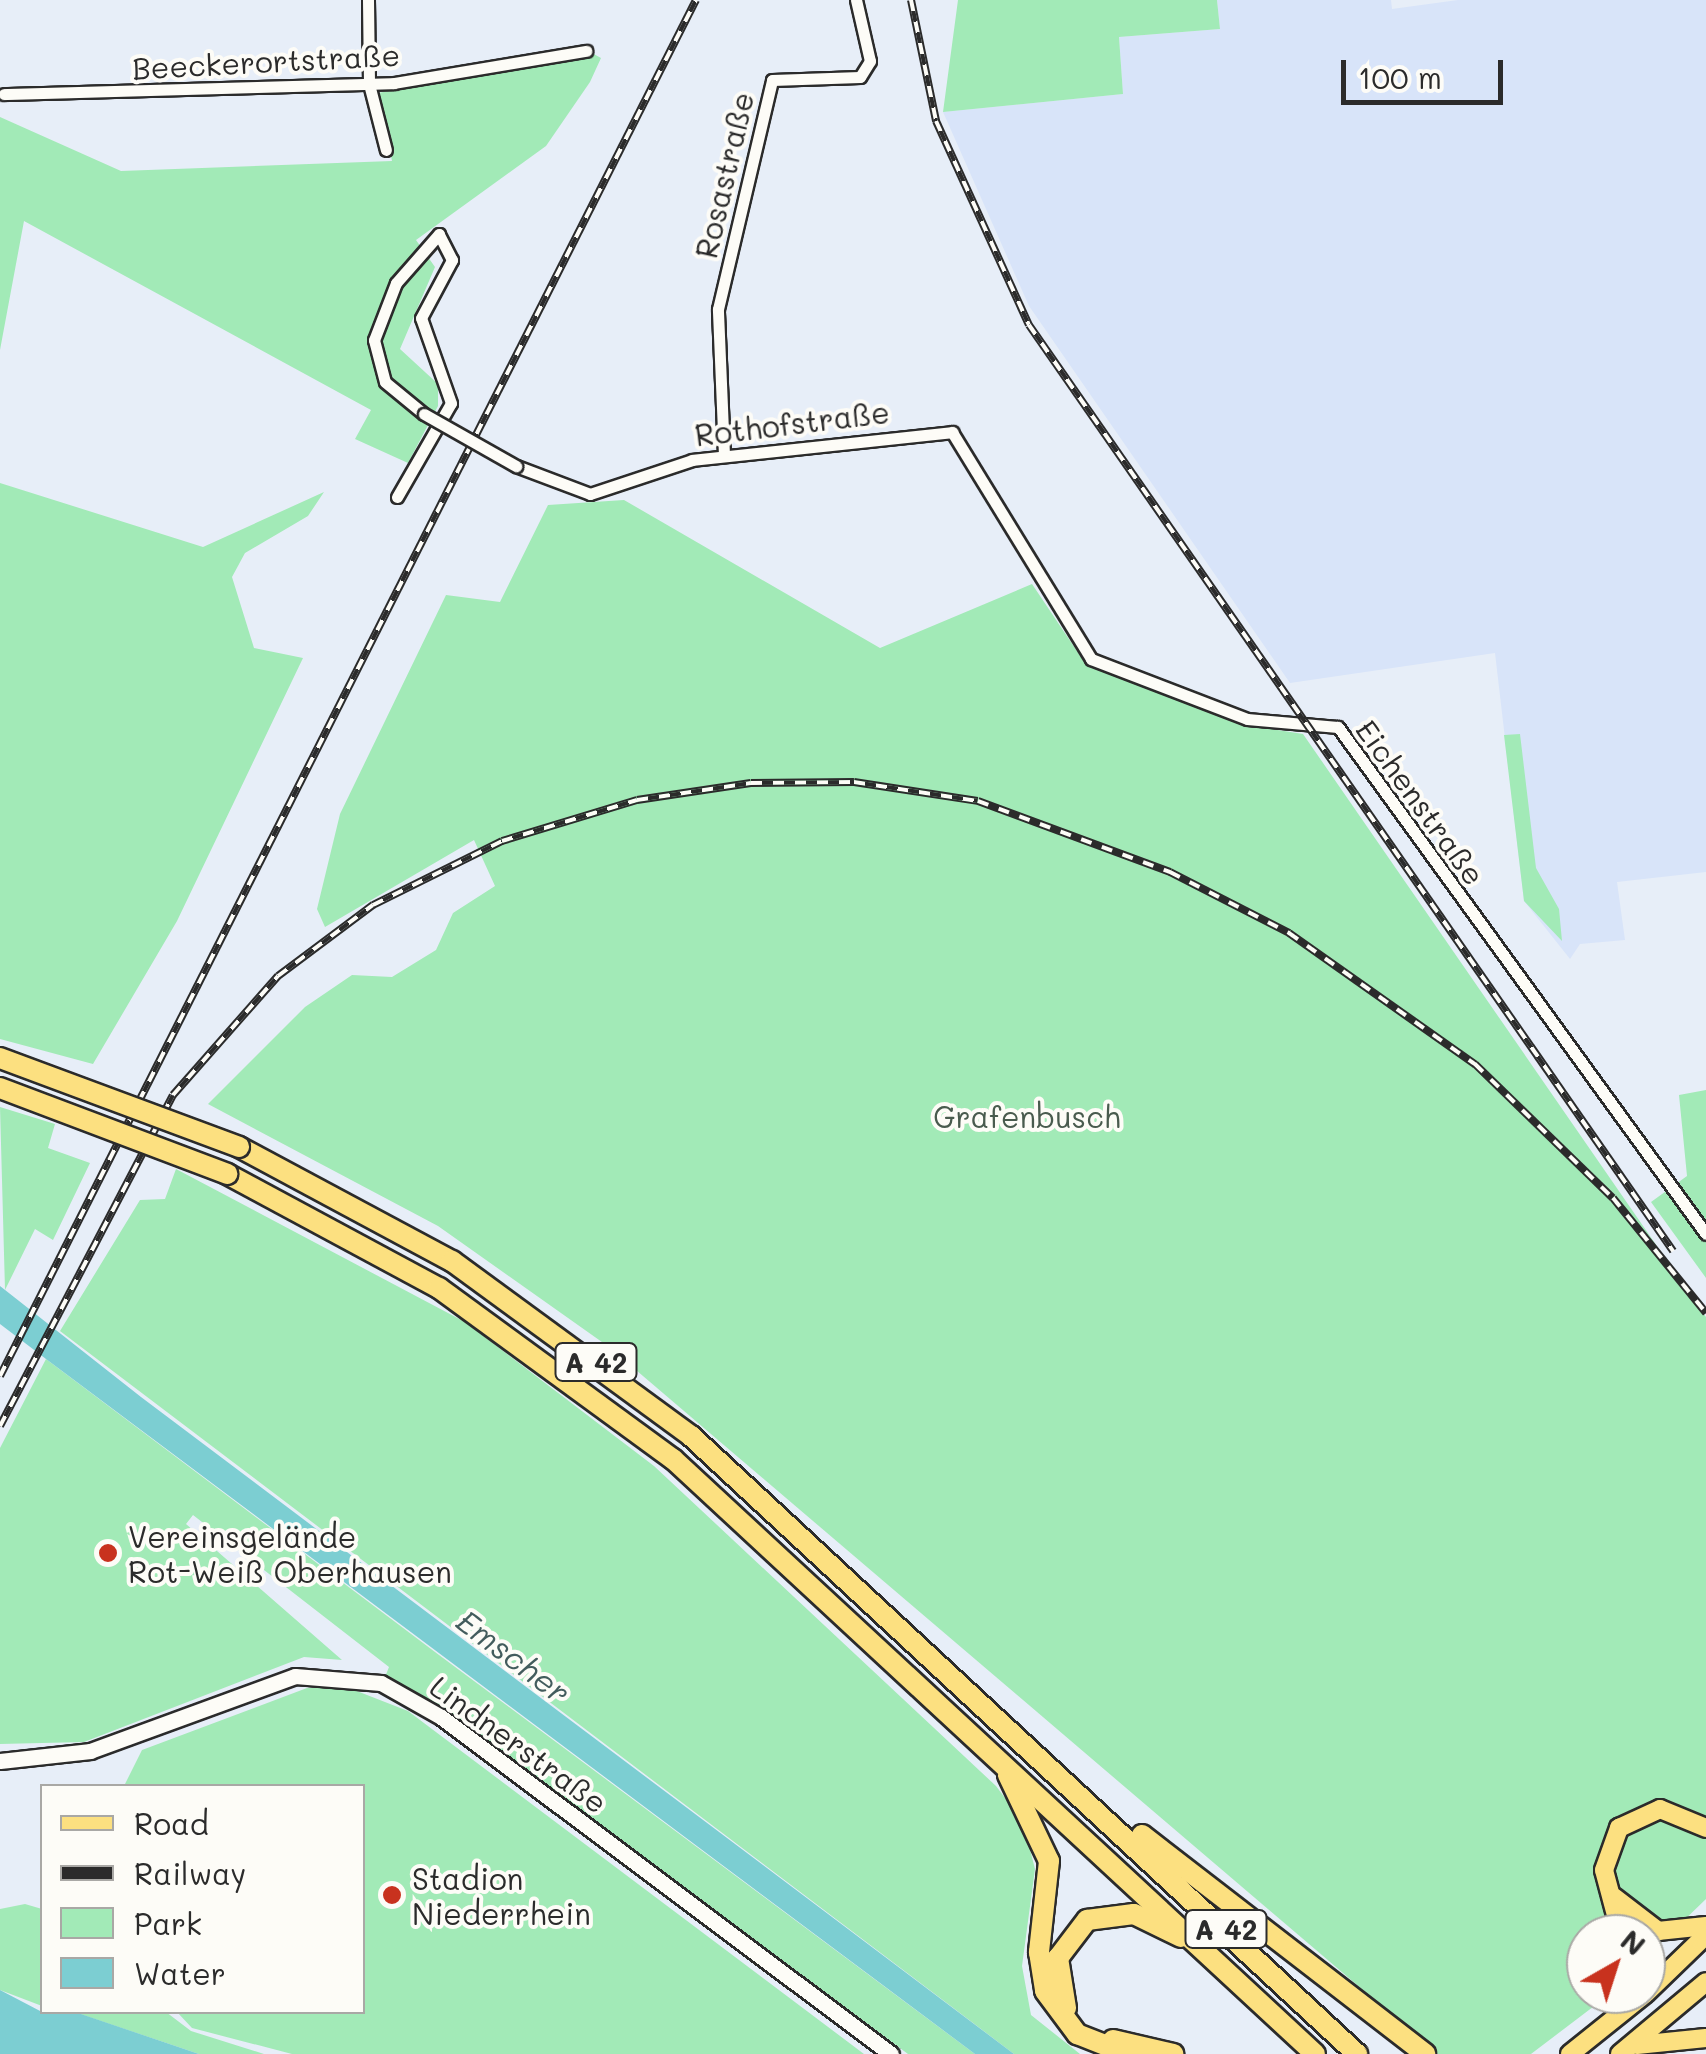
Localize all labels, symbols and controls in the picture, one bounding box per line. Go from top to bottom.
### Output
street label: Beeckerortstraße [131,36,401,86]
scale bar [1346,40,1508,102]
text: 100 m [1358,57,1442,97]
street label: Rosastraße [687,88,761,262]
street label: Rothofstraße [693,393,891,453]
street label: Eichenstraße [1349,712,1493,892]
park label: Grafenbusch [933,1098,1121,1134]
road number: A 42 [554,1339,638,1385]
place label: Vereinsgelände Rot-Weiß Oberhausen [128,1518,452,1588]
marker: Vereinsgelände Rot-Weiß Oberhausen [97,1542,119,1564]
water label: Emscher [450,1601,578,1711]
street label: Lindnerstraße [423,1668,615,1820]
legend [40,1784,365,2014]
text: Road [134,1803,209,1843]
text: Railway [134,1853,246,1893]
place label: Stadion Niederrhein [412,1860,591,1930]
marker: Stadion Niederrhein [381,1884,403,1906]
text: Park [134,1903,202,1943]
road number: A 42 [1184,1906,1268,1952]
north arrow [1566,1914,1666,2014]
text: N [1614,1922,1653,1963]
text: Water [134,1953,226,1993]

